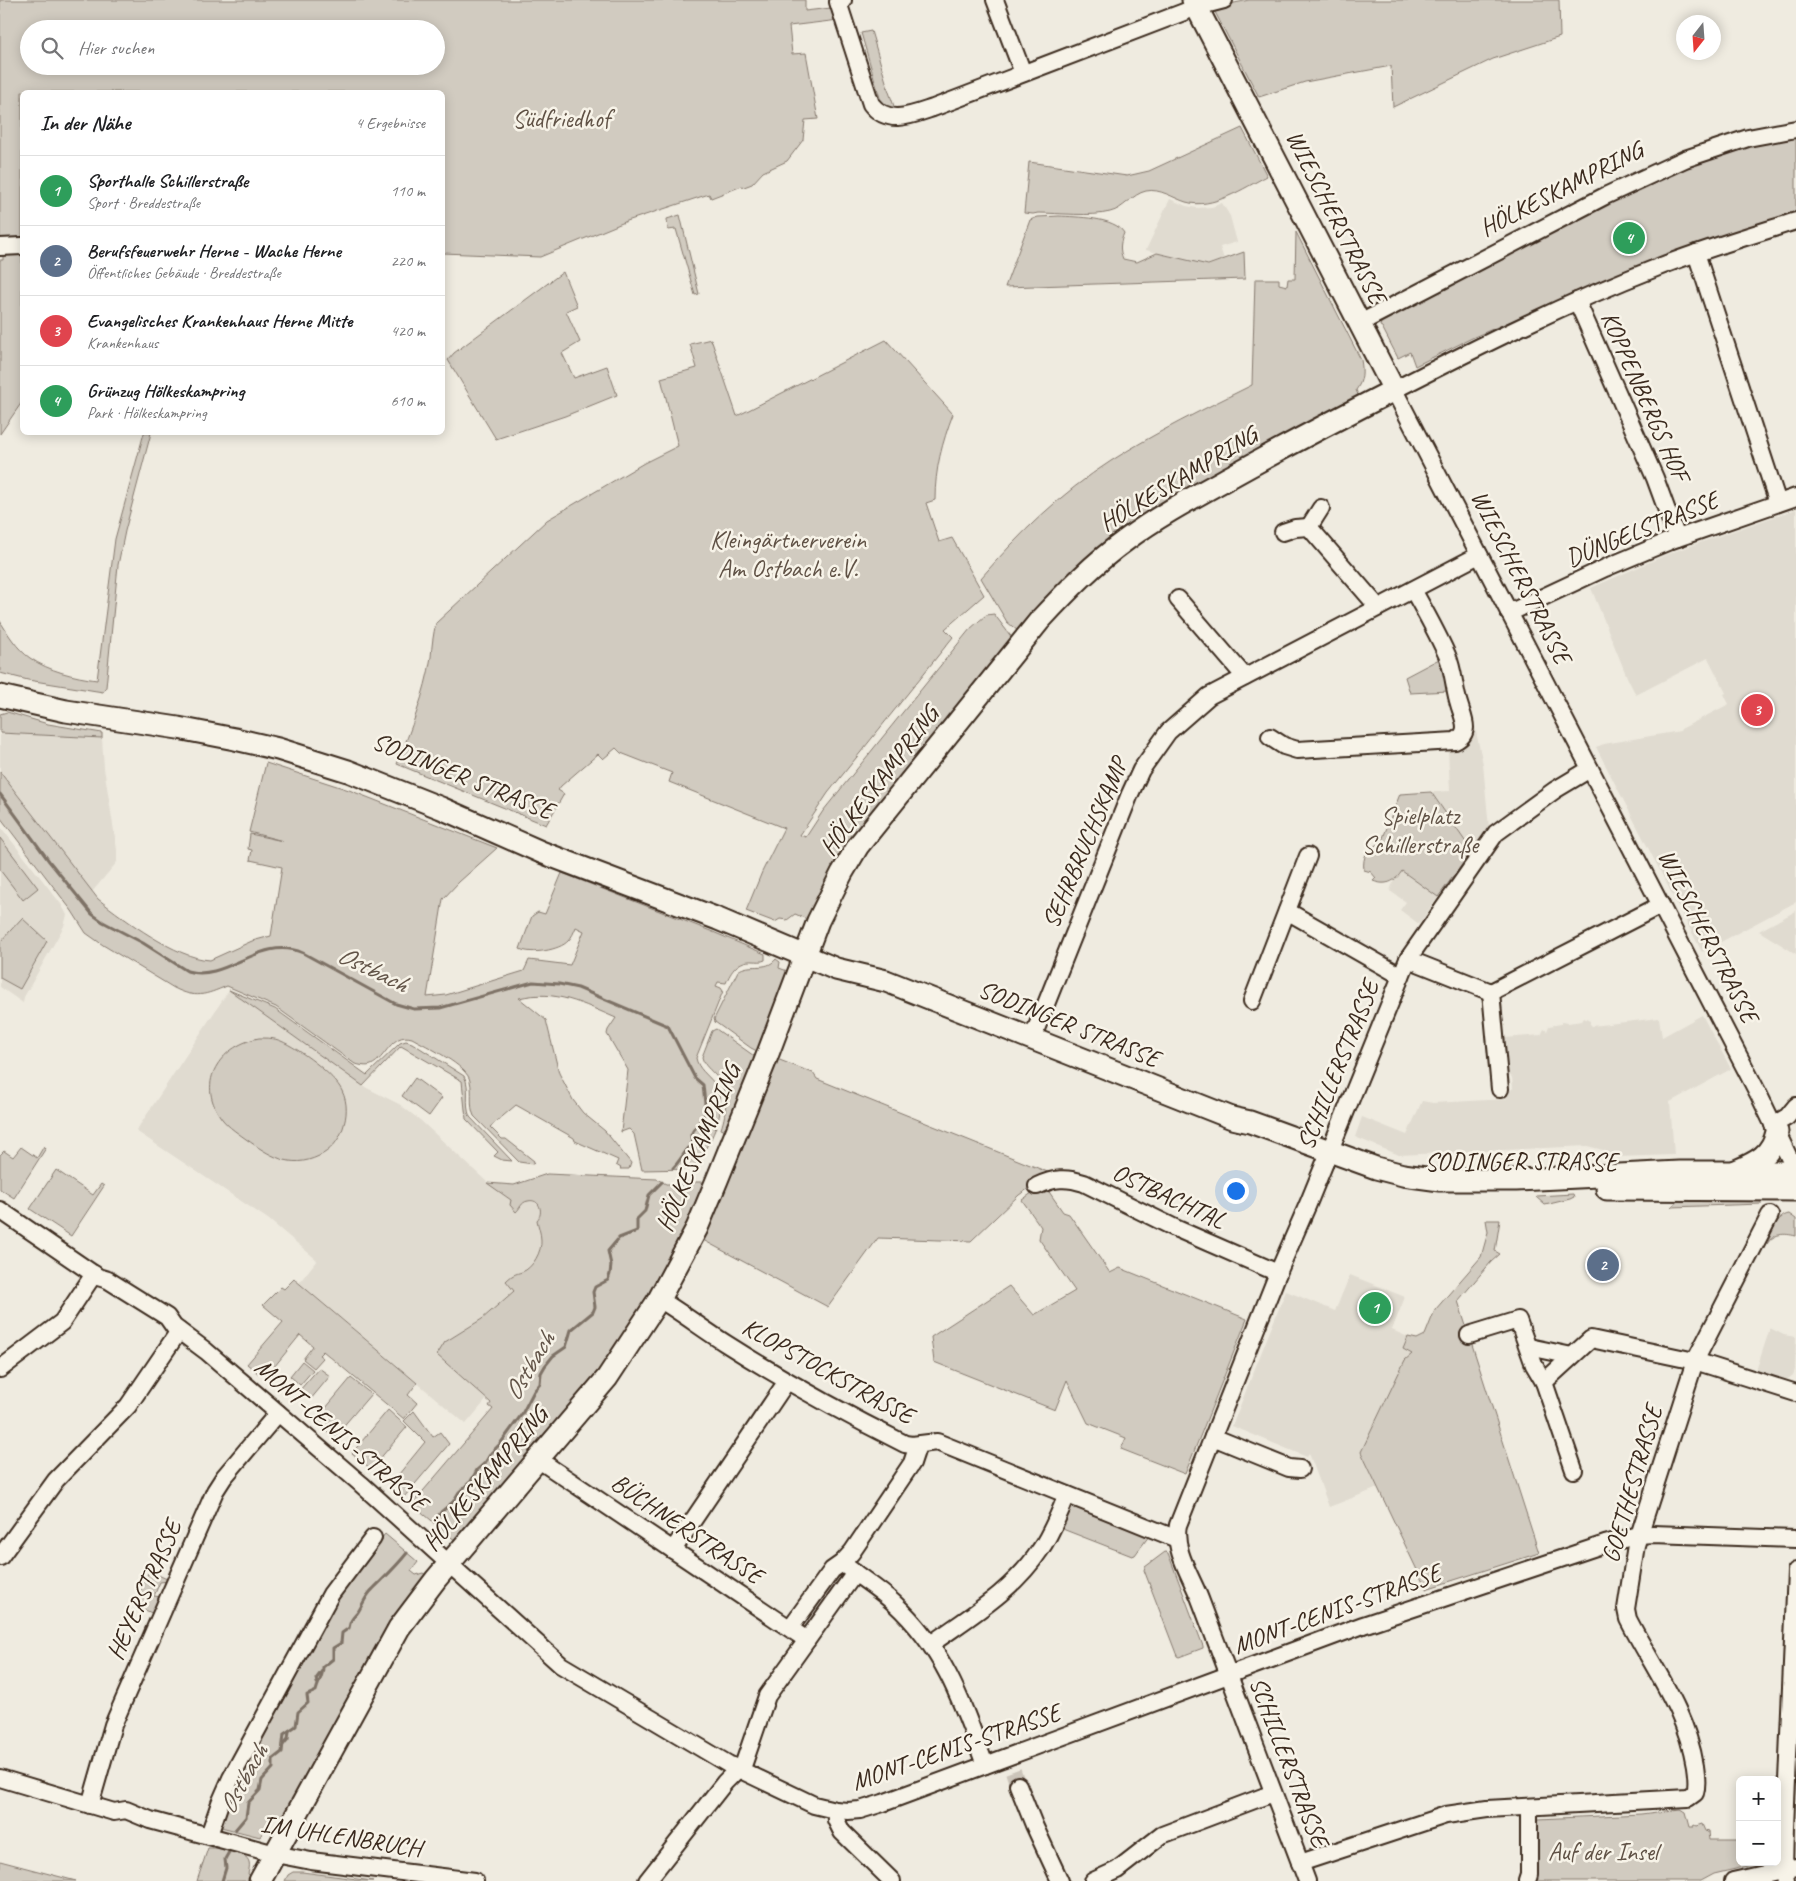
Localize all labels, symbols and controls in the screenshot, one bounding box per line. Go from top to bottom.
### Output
north arrow [1676,15,1721,60]
search box [20,20,445,75]
icon: search [38,34,66,62]
text: Hier suchen [78,36,154,60]
park label: Südfriedhof [512,103,616,135]
text: In der Nähe [40,110,130,136]
text: 4 Ergebnisse [356,113,425,133]
street label: WIESCHERSTRASSE [1279,125,1395,312]
street label: HÖLKESKAMPRING [1474,133,1651,244]
text: Sporthalle Schillerstraße [87,169,248,193]
text: 1 [52,181,60,201]
text: 110 m [391,181,425,201]
text: Sport · Breddestraße [87,193,200,213]
pin: 4 [1613,219,1645,257]
text: Berufsfeuerwehr Herne - Wache Herne [87,239,341,263]
text: 2 [52,251,60,271]
text: 220 m [391,251,425,271]
text: Öffentliches Gebäude · Breddestraße [87,263,281,283]
street label: KOPPENBERGS HOF [1593,306,1699,491]
text: Evangelisches Krankenhaus Herne Mitte [87,309,352,333]
text: 3 [52,321,60,341]
text: 420 m [391,321,425,341]
text: Krankenhaus [87,333,158,353]
text: Grünzug Hölkeskampring [87,379,245,403]
text: 4 [52,391,60,411]
text: 610 m [391,391,425,411]
text: Park · Hölkeskampring [87,403,207,423]
street label: HÖLKESKAMPRING [1093,417,1266,539]
street label: DÜNGELSTRASSE [1561,483,1726,574]
street label: WIESCHERSTRASSE [1464,485,1580,672]
park label: Kleingärtnerverein Am Ostbach e.V. [710,524,867,585]
pin: 3 [1741,691,1773,729]
street label: HÖLKESKAMPRING [812,697,948,862]
street label: SODINGER STRASSE [368,725,561,828]
street label: SEHRBRUCHSKAMP [1035,750,1137,933]
park label: Spielplatz Schillerstraße [1362,800,1480,861]
street label: WIESCHERSTRASSE [1651,844,1767,1031]
water label: Ostbach [332,938,416,1001]
street label: SODINGER STRASSE [974,973,1167,1076]
street label: SCHILLERSTRASSE [1290,973,1387,1154]
street label: HÖLKESKAMPRING [648,1056,749,1236]
street label: SODINGER STRASSE [1425,1146,1621,1178]
street label: OSTBACHTAL [1107,1156,1232,1237]
your location [1223,1178,1249,1204]
pin: 2 [1587,1246,1619,1284]
pin: 1 [1359,1289,1391,1327]
street label: KLOPSTOCKSTRASSE [737,1311,922,1433]
water label: Ostbach [496,1324,563,1406]
street label: MONT-CENIS-STRASSE [248,1351,436,1521]
street label: HÖLKESKAMPRING [415,1398,557,1558]
street label: GOETHESTRASSE [1594,1399,1671,1566]
street label: BÜCHNERSTRASSE [605,1466,772,1593]
street label: HEYERSTRASSE [99,1513,190,1665]
street label: MONT-CENIS-STRASSE [1229,1555,1448,1661]
street label: SCHILLERSTRASSE [1242,1673,1337,1854]
street label: MONT-CENIS-STRASSE [847,1695,1068,1798]
water label: Ostbach [211,1737,277,1820]
map controls [1736,1776,1781,1866]
button: + [1736,1776,1781,1821]
street label: IM UHLENBRUCH [258,1808,427,1865]
button: − [1736,1821,1781,1866]
park label: Auf der Insel [1548,1836,1663,1868]

